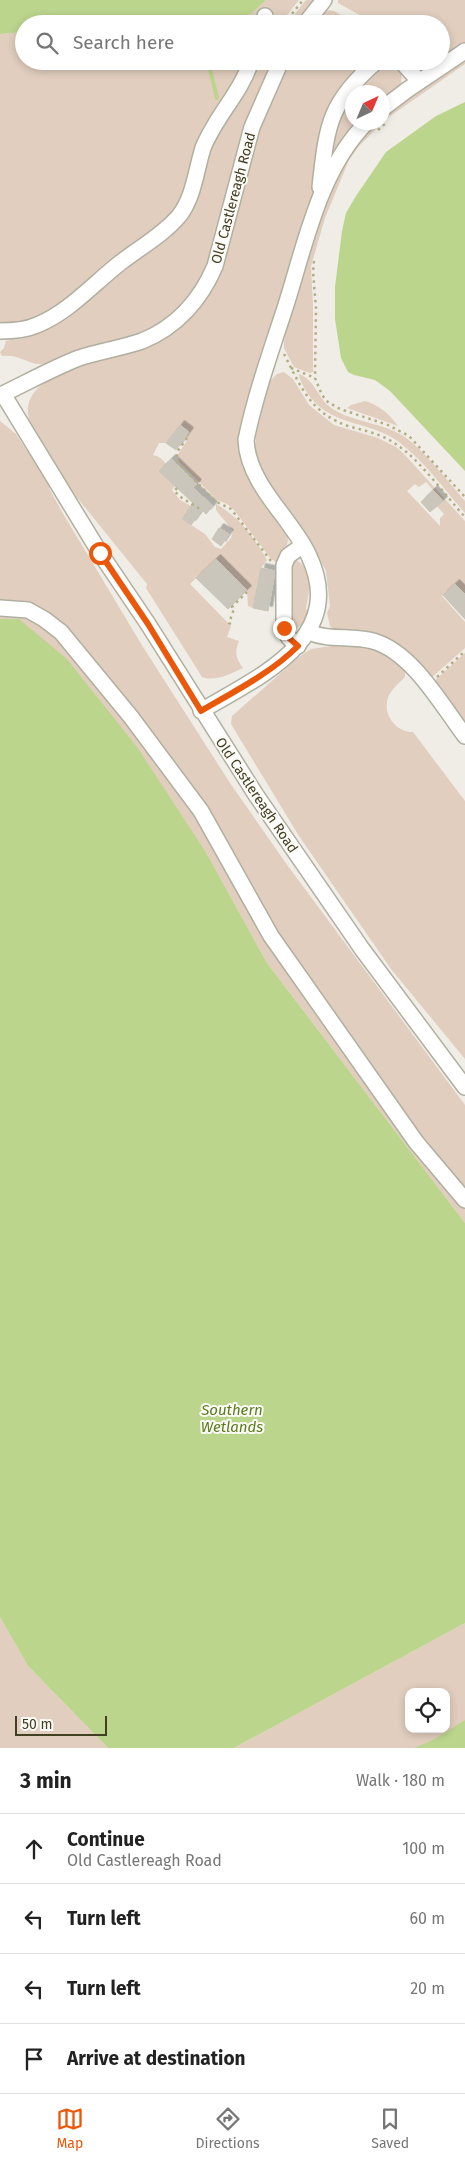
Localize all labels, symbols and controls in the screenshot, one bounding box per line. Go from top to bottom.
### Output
search box [15,15,450,70]
icon: search [33,29,61,57]
text: Search here [73,31,174,54]
north arrow [345,85,390,130]
street label: Old Castlereagh Road [208,130,259,266]
route start [89,542,112,565]
route end [273,617,296,640]
street label: Old Castlereagh Road [212,734,302,856]
water label: Southern Wetlands [200,1401,263,1436]
map controls [405,1688,450,1733]
button: locate [405,1688,450,1733]
scale bar [15,1713,108,1736]
text: 50 m [22,1716,53,1733]
text: 3 min [20,1768,72,1794]
text: Walk · 180 m [356,1771,445,1790]
text: Continue [67,1828,145,1851]
icon: ahead [20,1835,48,1863]
text: 100 m [402,1839,445,1858]
text: Old Castlereagh Road [67,1851,222,1870]
icon: left [20,1905,48,1933]
text: Turn left [67,1907,141,1930]
text: 60 m [410,1909,445,1928]
icon: left [20,1975,48,2003]
text: Turn left [67,1977,141,2000]
text: 20 m [410,1979,445,1998]
icon: arrive [20,2045,48,2073]
text: Arrive at destination [67,2047,246,2070]
tab: Map [56,2105,84,2152]
tab: Directions [195,2105,260,2152]
tab: Saved [371,2105,409,2152]

